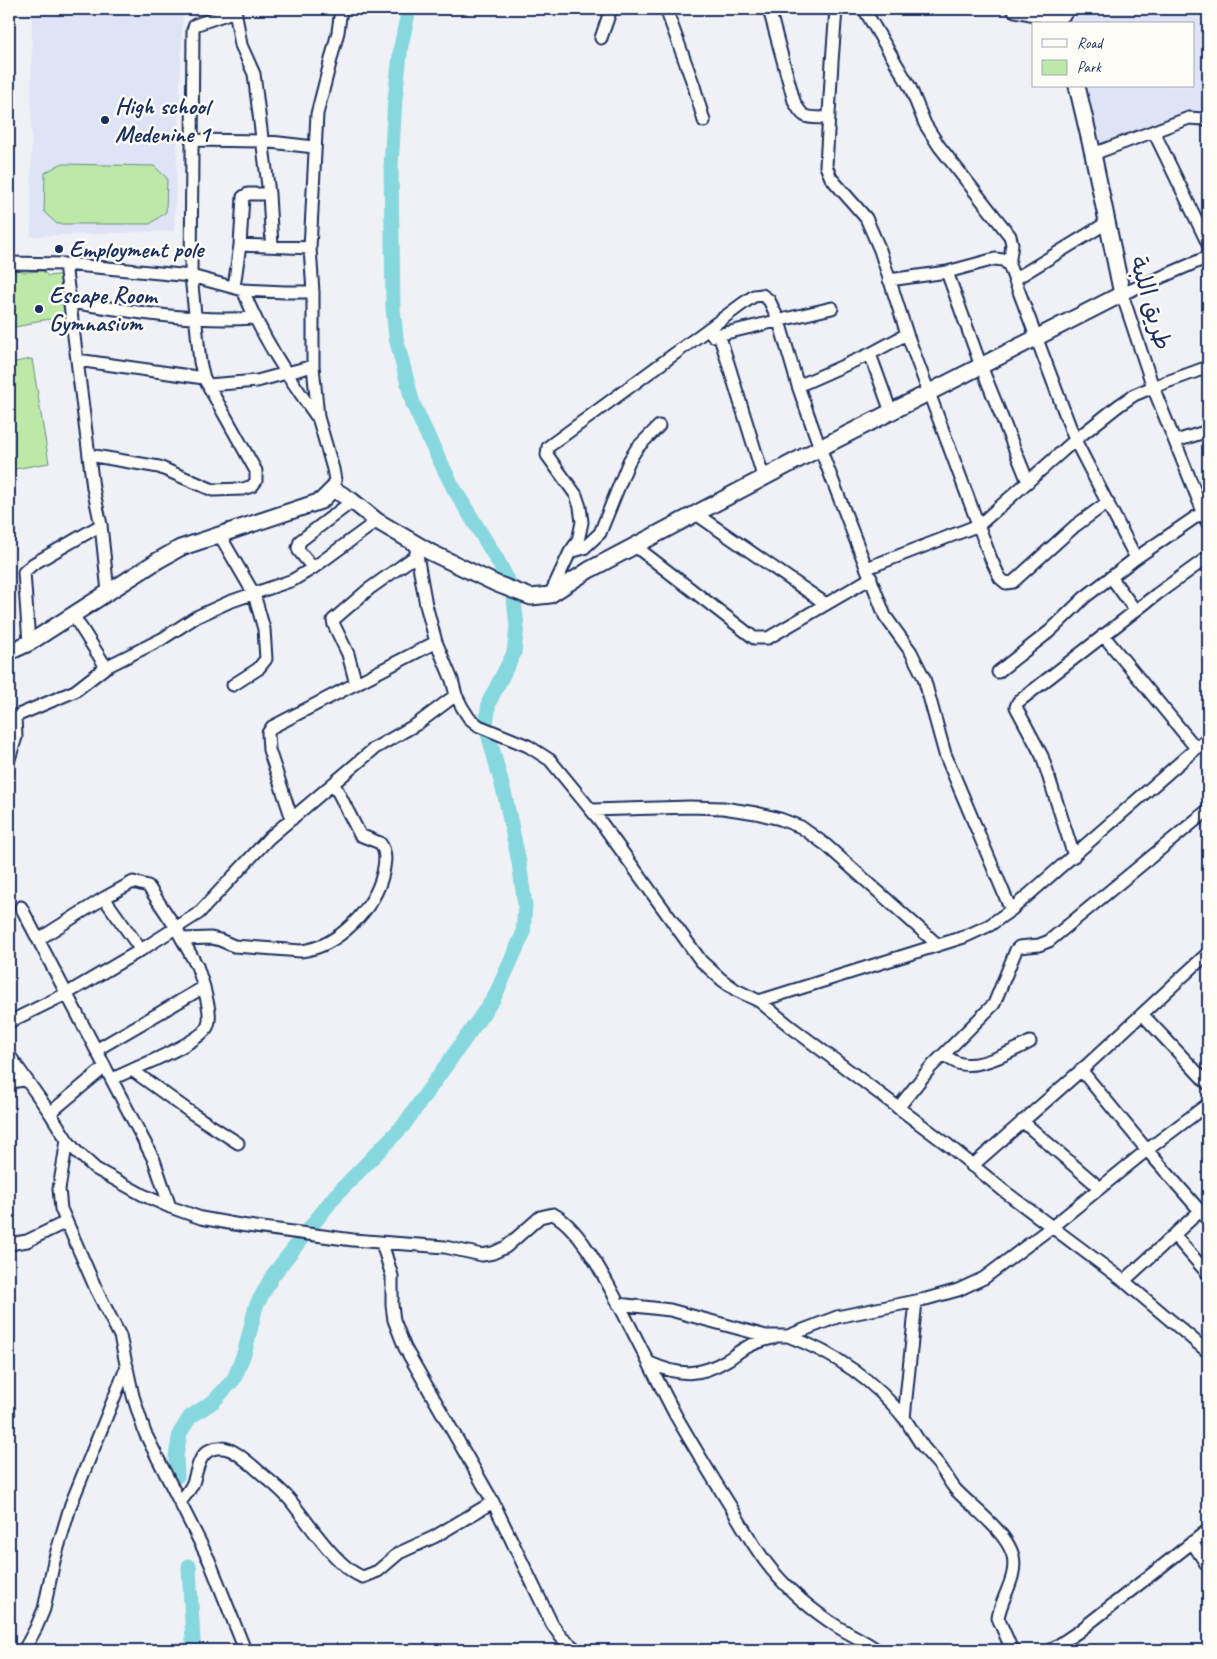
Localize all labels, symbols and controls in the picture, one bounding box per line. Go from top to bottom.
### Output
legend [1032,22,1194,88]
text: Road [1077,34,1104,53]
text: Park [1077,58,1102,77]
place label: High school Medenine 1 [115,91,214,149]
marker: High school Medenine 1 [99,114,111,126]
place label: Employment pole [69,234,205,264]
marker: Employment pole [53,243,65,255]
street label: طريق اللبة [1123,253,1179,353]
place label: Escape Room Gymnasium [49,280,159,338]
marker: Escape Room Gymnasium [33,303,45,315]

